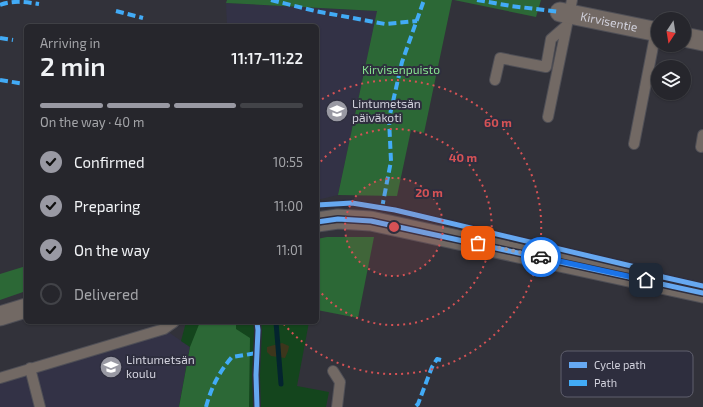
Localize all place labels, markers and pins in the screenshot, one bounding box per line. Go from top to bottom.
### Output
place label: Lintumetsän päiväkoti [352,96,421,124]
school or university icon: Lintumetsän päiväkoti [324,98,350,124]
centre of rings [387,220,401,234]
pin [461,226,495,260]
pin [629,263,663,297]
place label: Lintumetsän koulu [126,352,195,380]
school or university icon: Lintumetsän koulu [98,354,124,380]

